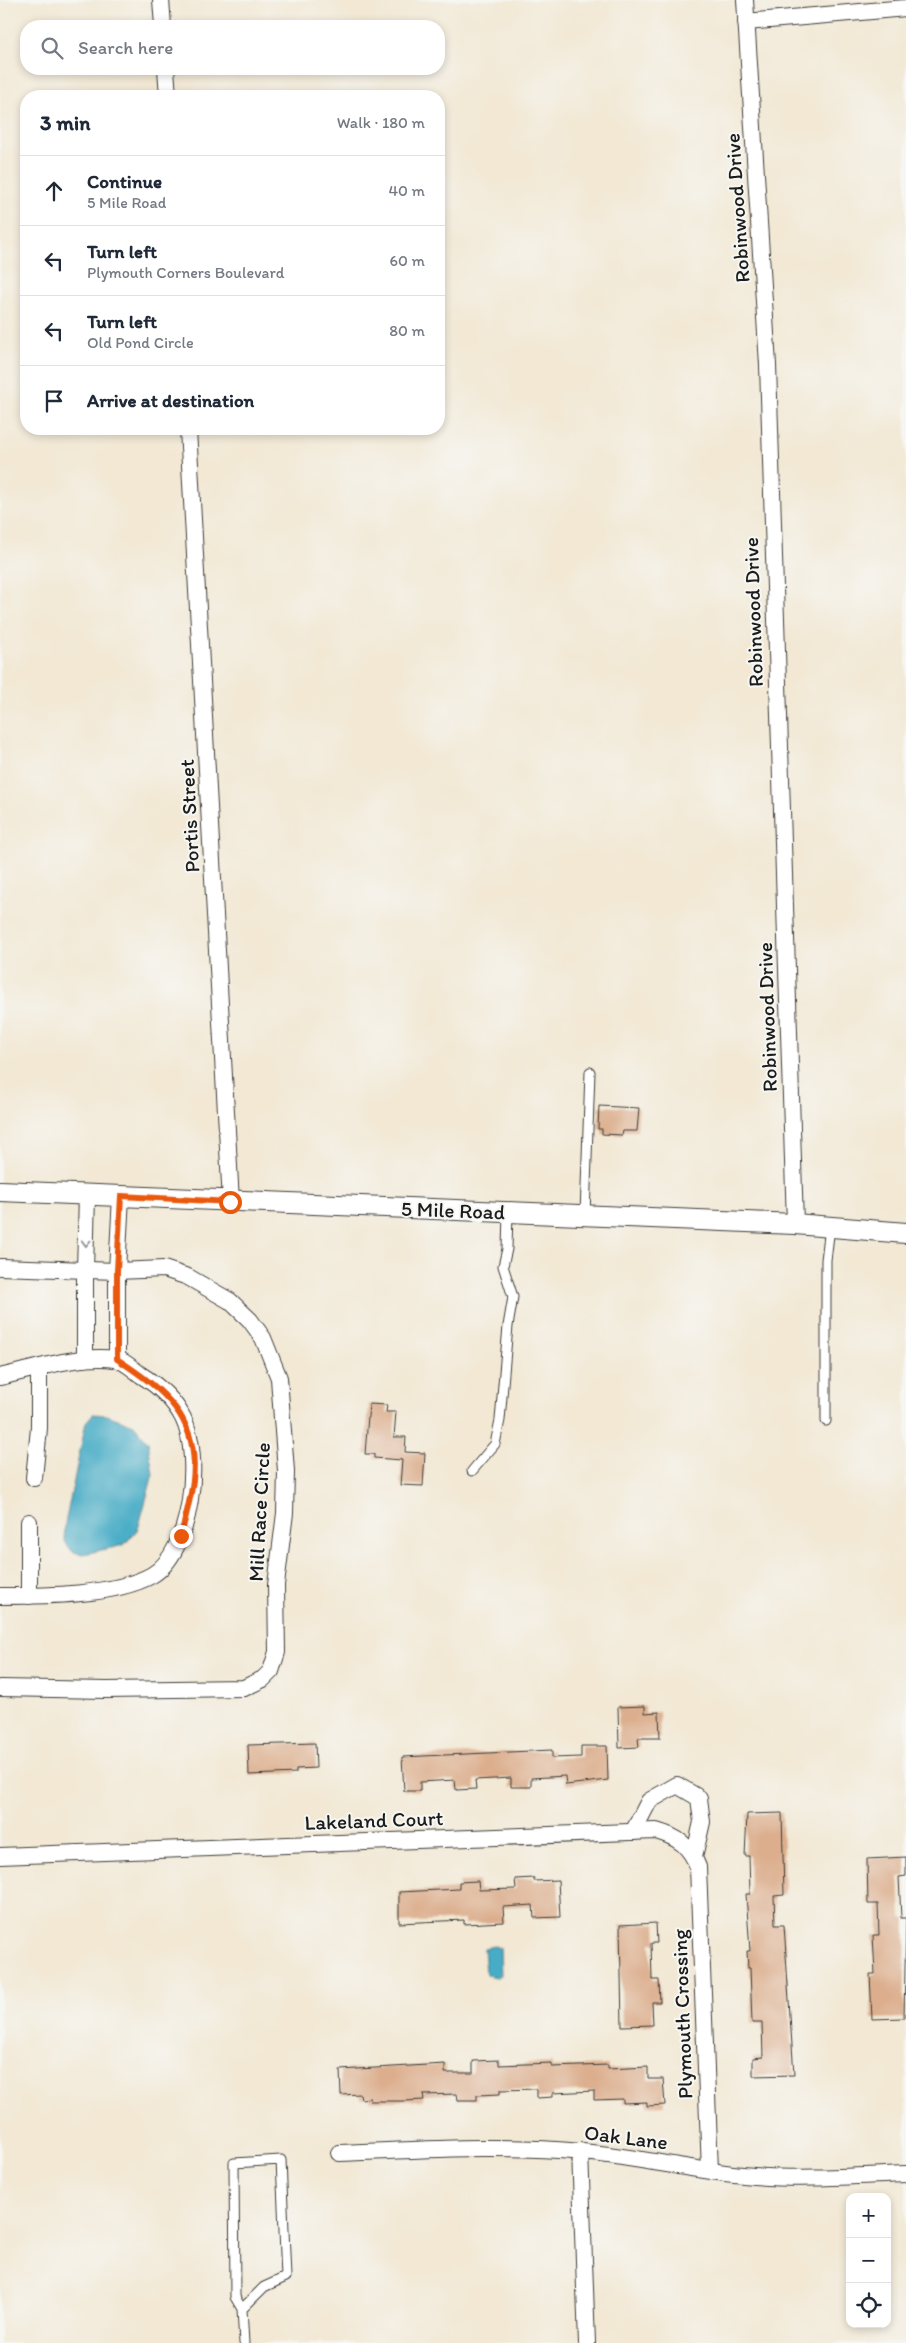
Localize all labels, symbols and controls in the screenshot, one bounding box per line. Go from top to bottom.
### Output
search box [20,20,445,75]
icon: search [38,34,66,62]
text: Search here [78,36,173,59]
text: 3 min [40,110,90,135]
text: Walk · 180 m [337,113,425,132]
street label: Robinwood Drive [719,132,755,284]
text: Continue [87,170,162,193]
icon: ahead [40,177,68,205]
text: 40 m [388,181,425,200]
text: 5 Mile Road [87,193,166,212]
text: Turn left [87,240,157,263]
icon: left [40,247,68,275]
text: 60 m [390,251,425,270]
text: Plymouth Corners Boulevard [87,263,285,282]
text: Turn left [87,310,157,333]
icon: left [40,317,68,345]
text: 80 m [389,321,425,340]
text: Old Pond Circle [87,333,194,352]
icon: arrive [40,387,68,415]
text: Arrive at destination [87,389,254,412]
street label: Robinwood Drive [738,537,768,687]
street label: Portis Street [174,759,204,873]
street label: Robinwood Drive [752,942,782,1092]
route start [219,1191,242,1214]
street label: 5 Mile Road [401,1196,505,1224]
one-way arrow [80,1240,91,1248]
street label: Mill Race Circle [243,1442,275,1582]
route end [170,1525,193,1548]
street label: Lakeland Court [304,1805,444,1835]
street label: Plymouth Crossing [667,1928,697,2100]
street label: Oak Lane [583,2119,669,2155]
map controls [846,2193,891,2328]
button: + [846,2193,891,2238]
button: − [846,2238,891,2283]
button: locate [846,2283,891,2328]

